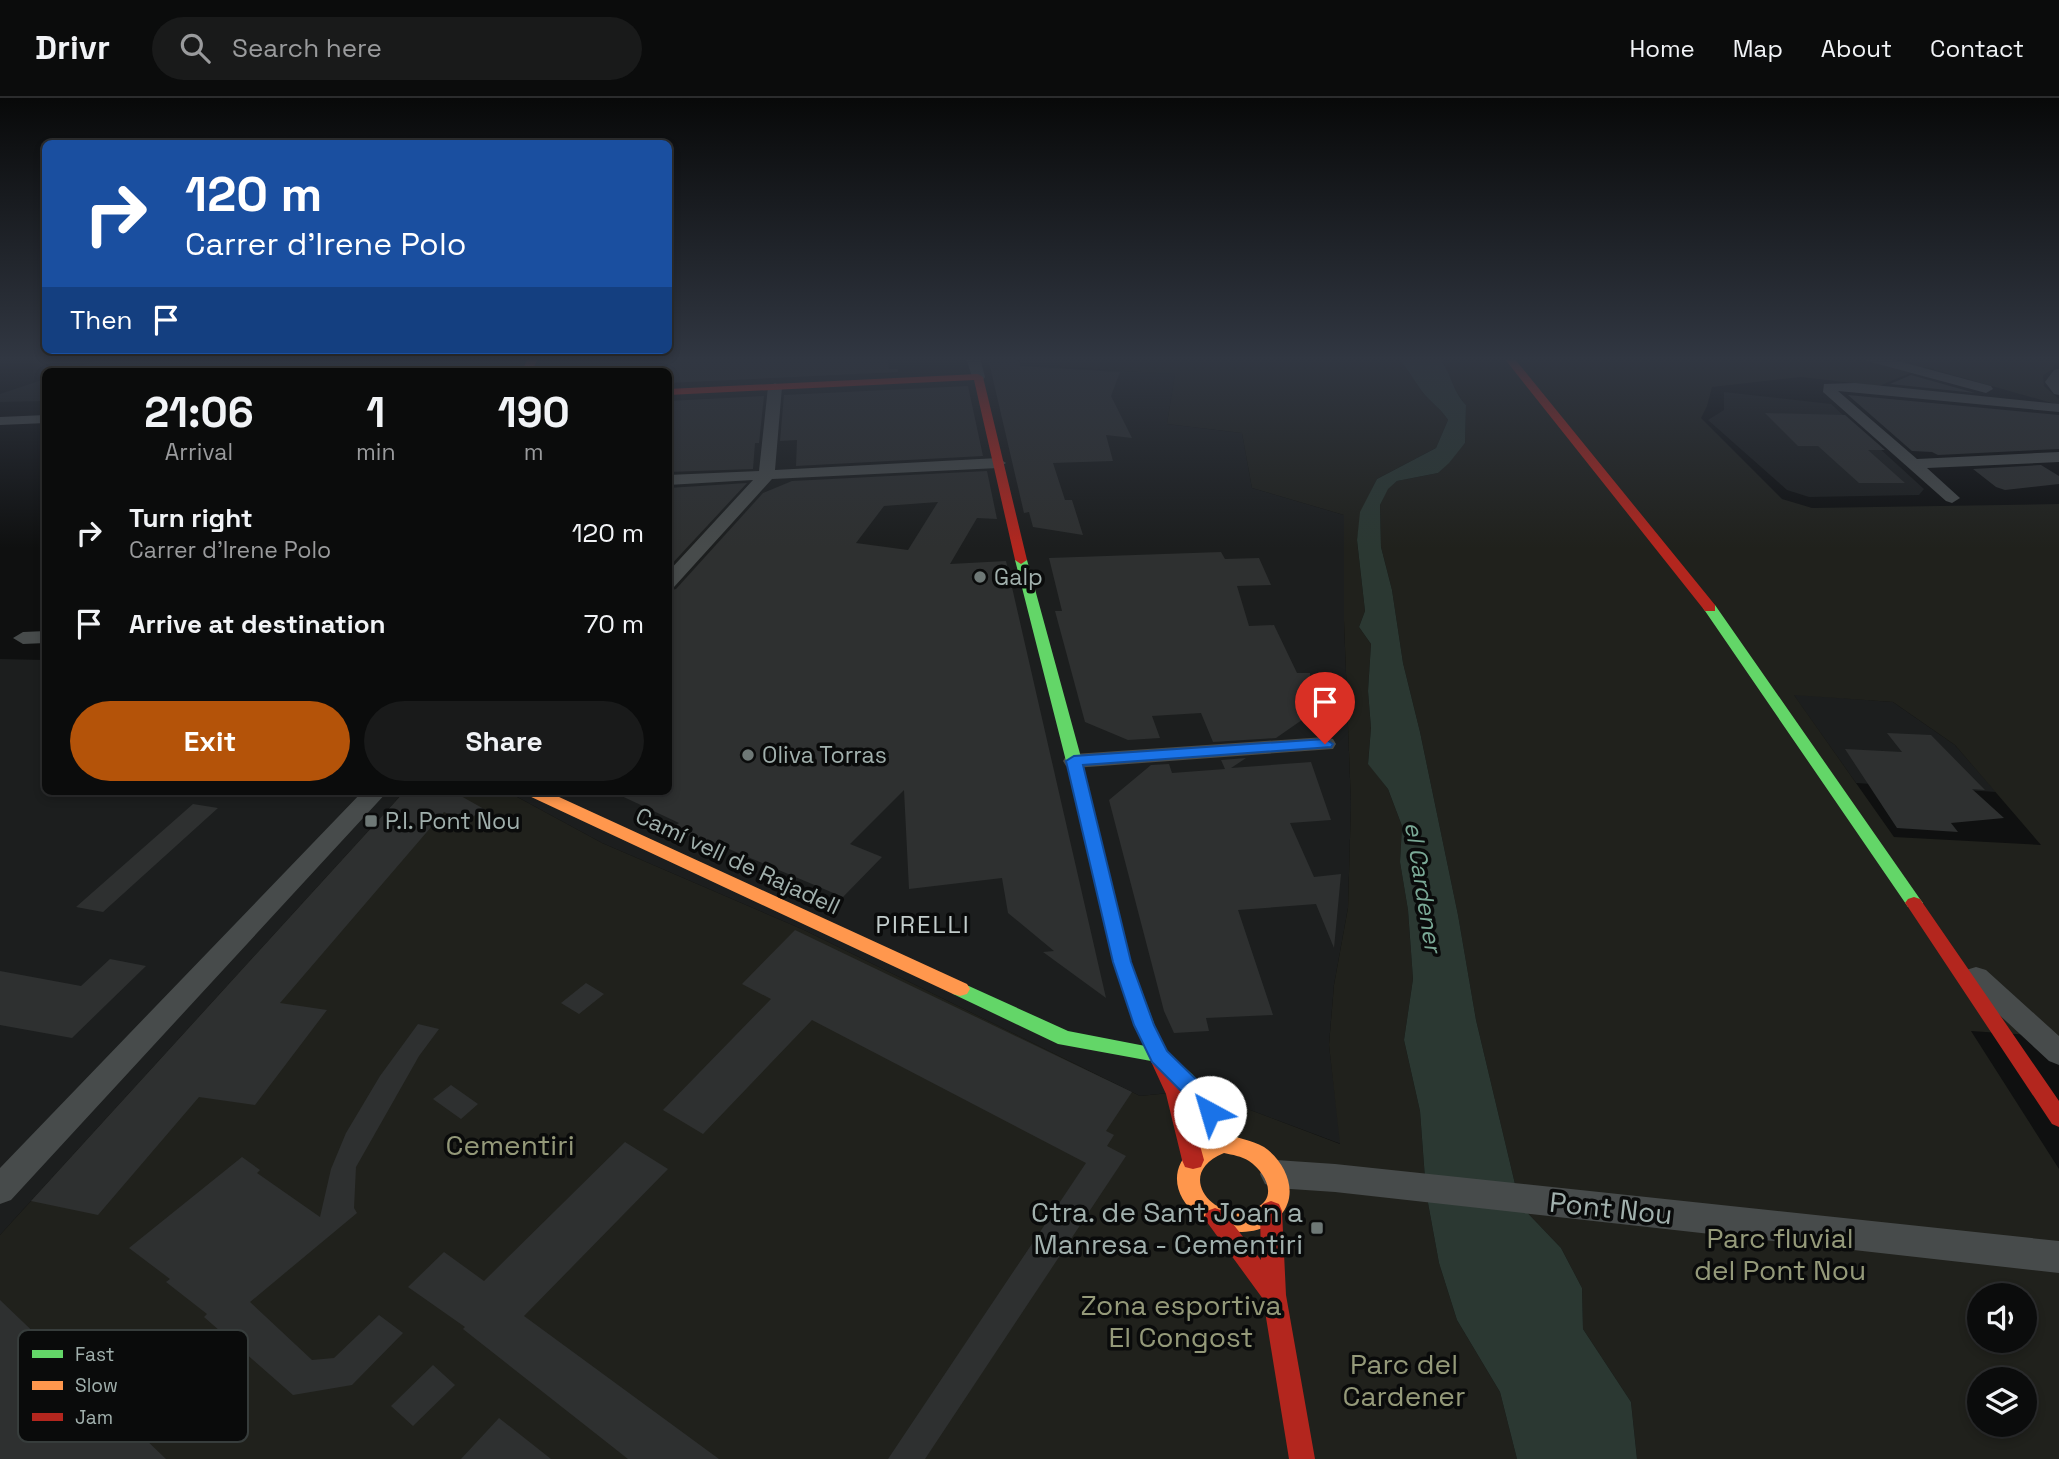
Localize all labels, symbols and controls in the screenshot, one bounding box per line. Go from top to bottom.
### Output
search box [152,17,642,80]
text: Drivr [35,27,110,69]
icon: search [176,29,214,67]
text: Search here [232,31,382,65]
text: Home [1629,33,1695,64]
text: Map [1733,33,1783,64]
text: About [1821,33,1892,64]
text: Contact [1930,33,2024,64]
text: 120 m [185,163,322,225]
icon: right [70,168,161,259]
text: Carrer d'Irene Polo [185,224,467,264]
icon: arrive [147,301,185,339]
text: Then [70,303,133,337]
text: 21:06 [144,386,254,439]
text: 1 [366,386,385,439]
text: 190 [498,386,570,439]
text: Arrival [165,437,233,467]
text: min [356,437,395,467]
text: m [524,437,544,467]
text: Turn right [129,501,253,535]
icon: right [70,514,108,552]
text: 120 m [572,516,644,550]
text: Carrer d'Irene Polo [129,535,331,565]
place label: Galp [994,562,1043,592]
marker: Galp [972,569,988,585]
icon: arrive [70,605,108,643]
text: Arrive at destination [129,607,386,641]
text: 70 m [584,607,644,641]
pin [1295,672,1355,744]
icon: arrive [1306,683,1344,721]
button: Exit [70,701,350,781]
button: Share [364,701,644,781]
place label: Oliva Torras [762,740,887,770]
marker: Oliva Torras [740,747,756,763]
street label: Camí vell de Rajadell [631,800,845,922]
place label: P.I. Pont Nou [385,806,520,836]
marker: P.I. Pont Nou [363,813,379,829]
water label: el Cardener [1398,819,1450,957]
district label: PIRELLI [876,909,971,940]
position arrow [1173,1075,1247,1149]
park label: Cementiri [445,1127,575,1163]
street label: Pont Nou [1548,1184,1674,1232]
place label: Ctra. de Sant Joan a Manresa - Cementiri [1031,1194,1303,1262]
marker: Ctra. de Sant Joan a Manresa - Cementiri [1309,1220,1325,1236]
park label: Parc fluvial del Pont Nou [1694,1220,1866,1288]
map controls [1967,1283,2037,1437]
button: sound [1967,1283,2037,1353]
park label: Zona esportiva El Congost [1080,1287,1282,1355]
legend [18,1330,248,1442]
text: Fast [75,1342,115,1367]
park label: Parc del Cardener [1342,1346,1466,1414]
button: layers [1967,1367,2037,1437]
text: Slow [75,1373,118,1398]
text: Jam [75,1405,113,1430]

